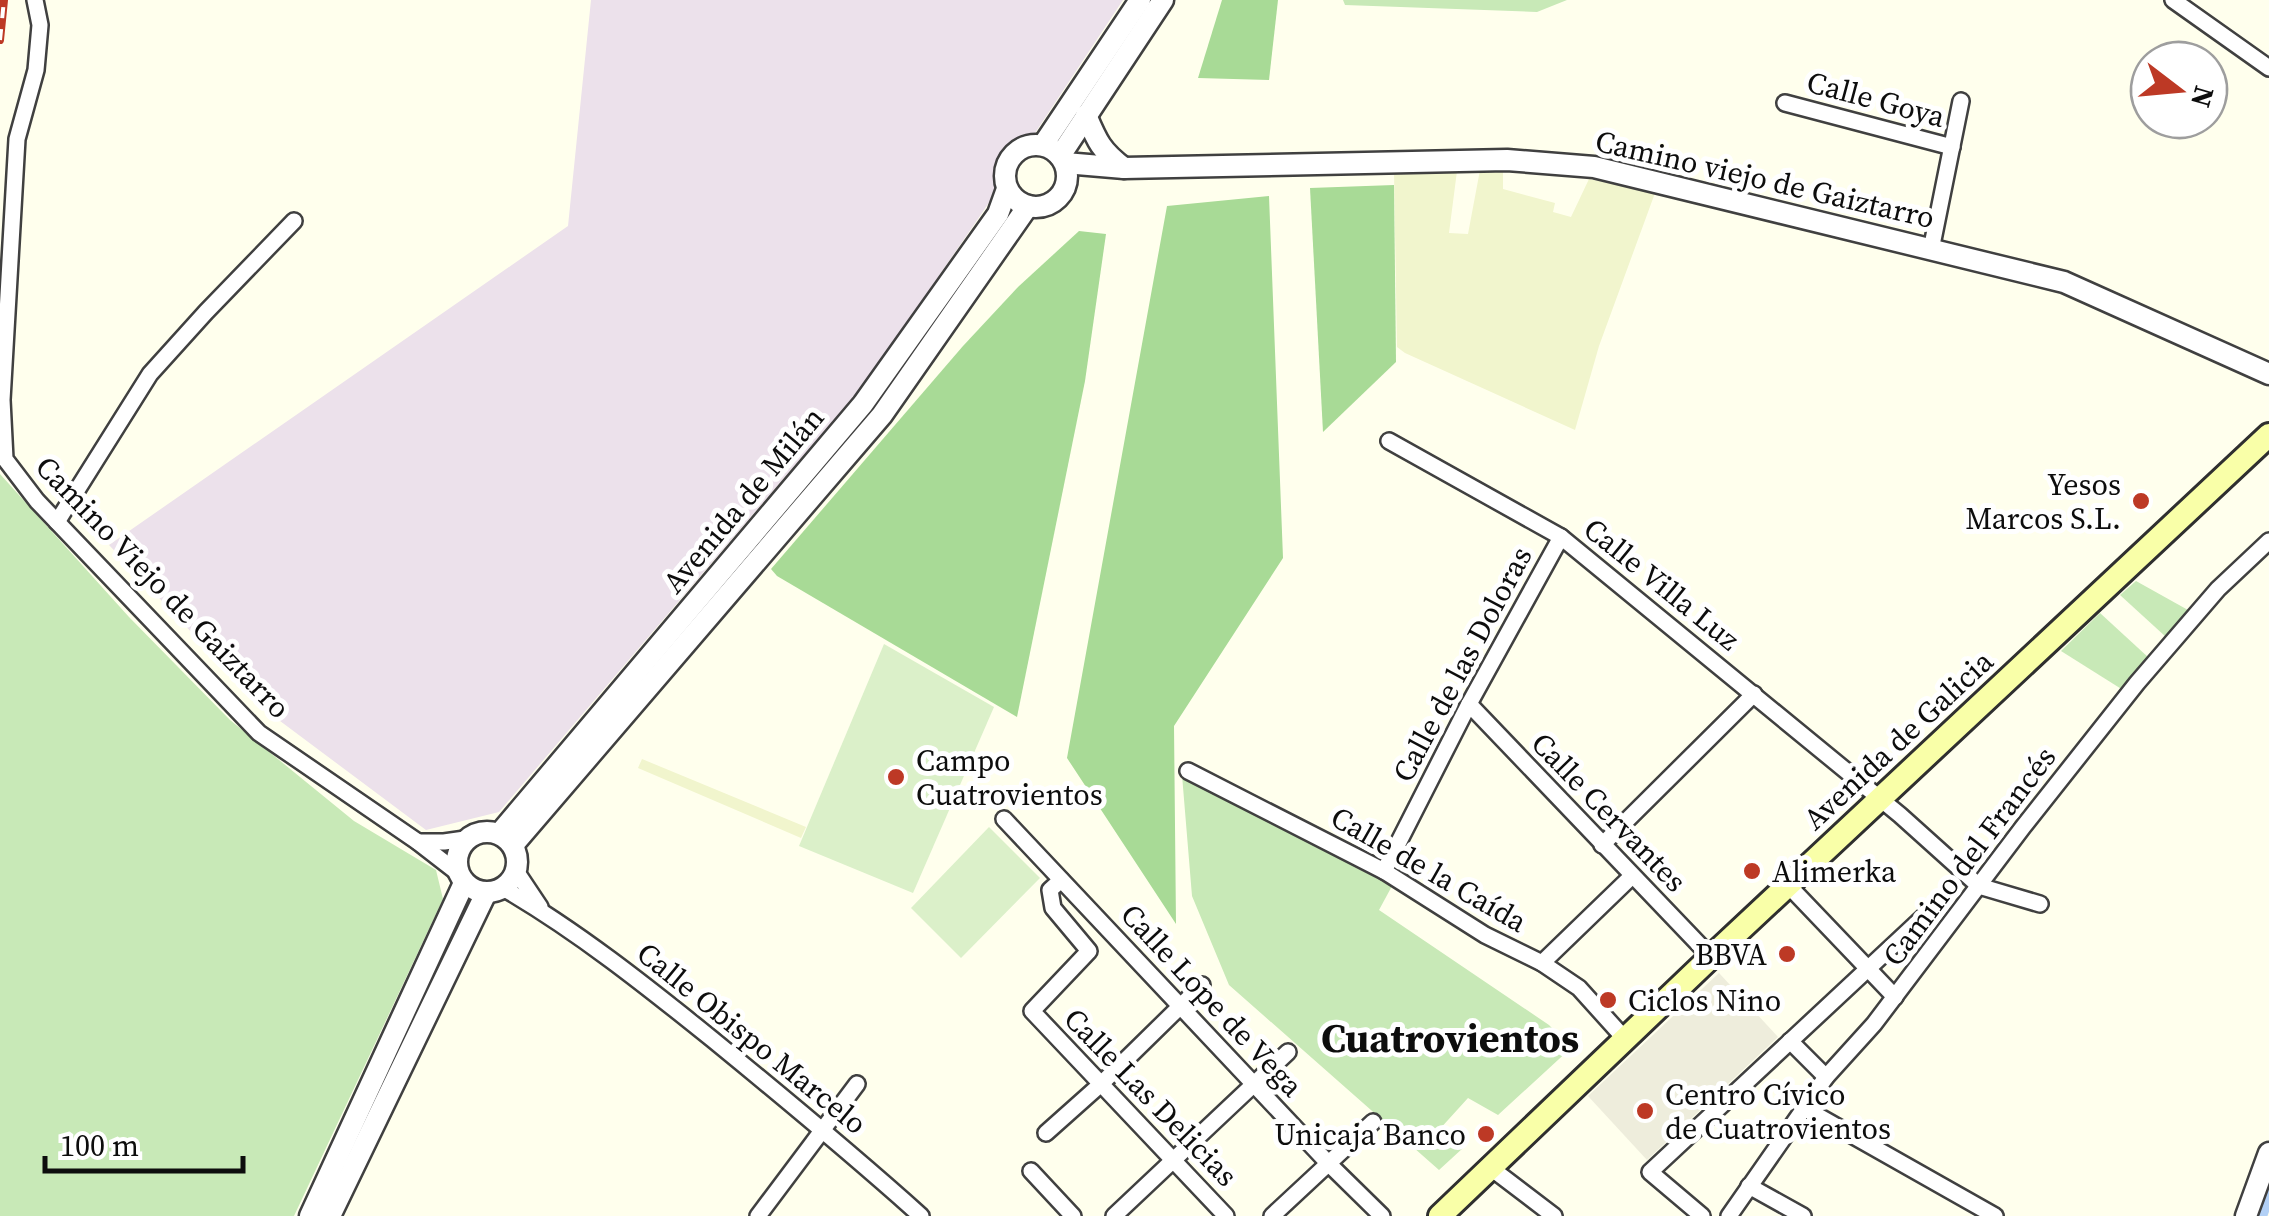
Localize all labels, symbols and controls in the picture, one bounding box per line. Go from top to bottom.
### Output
north arrow [2129,40,2229,140]
street label: Calle Goya [1803,61,1950,137]
text: N [2182,82,2224,112]
street label: Camino viejo de Gaiztarro [1591,120,1939,238]
street label: Avenida de Milán [653,398,833,602]
street label: Camino Viejo de Gaiztarro [27,447,299,727]
place label: Yesos Marcos S.L. [1965,464,2121,539]
marker: Yesos Marcos S.L. [2130,490,2152,512]
street label: Calle Villa Luz [1575,508,1749,660]
street label: Calle de las Doloras [1383,539,1541,789]
street label: Avenida de Galicia [1794,641,2002,839]
street label: Calle Cervantes [1522,723,1696,901]
street label: Camino del Francés [1873,738,2065,974]
place label: Campo Cuatrovientos [916,740,1103,815]
marker: Campo Cuatrovientos [885,766,907,788]
street label: Calle de la Caída [1324,796,1535,942]
place label: Alimerka [1772,851,1897,892]
marker: Alimerka [1741,860,1763,882]
street label: Calle Lope de Vega [1112,895,1313,1106]
street label: Calle Obispo Marcelo [629,933,875,1143]
place label: BBVA [1695,934,1767,975]
marker: BBVA [1776,943,1798,965]
place label: Ciclos Nino [1628,980,1781,1021]
marker: Ciclos Nino [1597,989,1619,1011]
street label: Calle Las Delicias [1055,999,1247,1195]
district label: Cuatrovientos [1321,1011,1579,1065]
place label: Centro Cívico de Cuatrovientos [1665,1074,1891,1149]
marker: Centro Cívico de Cuatrovientos [1634,1100,1656,1122]
scale bar [45,1111,242,1173]
place label: Unicaja Banco [1274,1114,1466,1155]
marker: Unicaja Banco [1475,1123,1497,1145]
text: 100 m [60,1125,139,1166]

